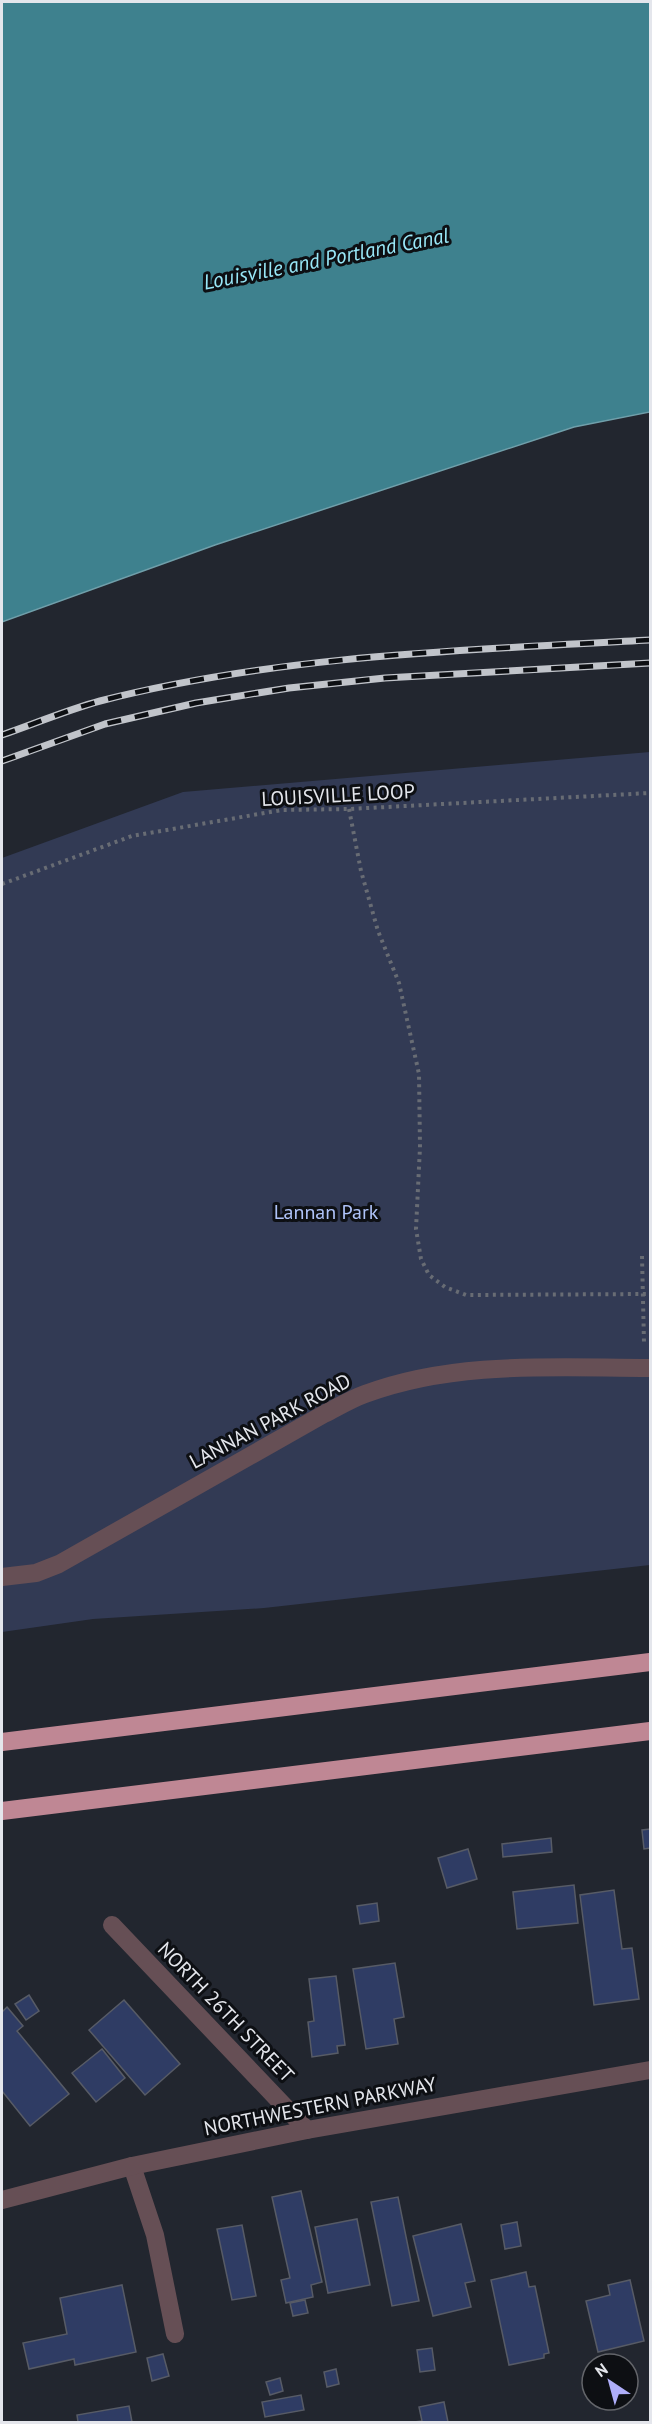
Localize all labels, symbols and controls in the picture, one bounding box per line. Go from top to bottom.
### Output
water label: Louisville and Portland Canal [201,221,451,296]
street label: LOUISVILLE LOOP [261,778,415,812]
park label: Lannan Park [274,1199,379,1225]
street label: LANNAN PARK ROAD [185,1367,355,1475]
street label: NORTH 26TH STREET [152,1936,300,2088]
street label: NORTHWESTERN PARKWAY [202,2071,439,2141]
north arrow [580,2352,640,2412]
text: N [591,2359,611,2381]

